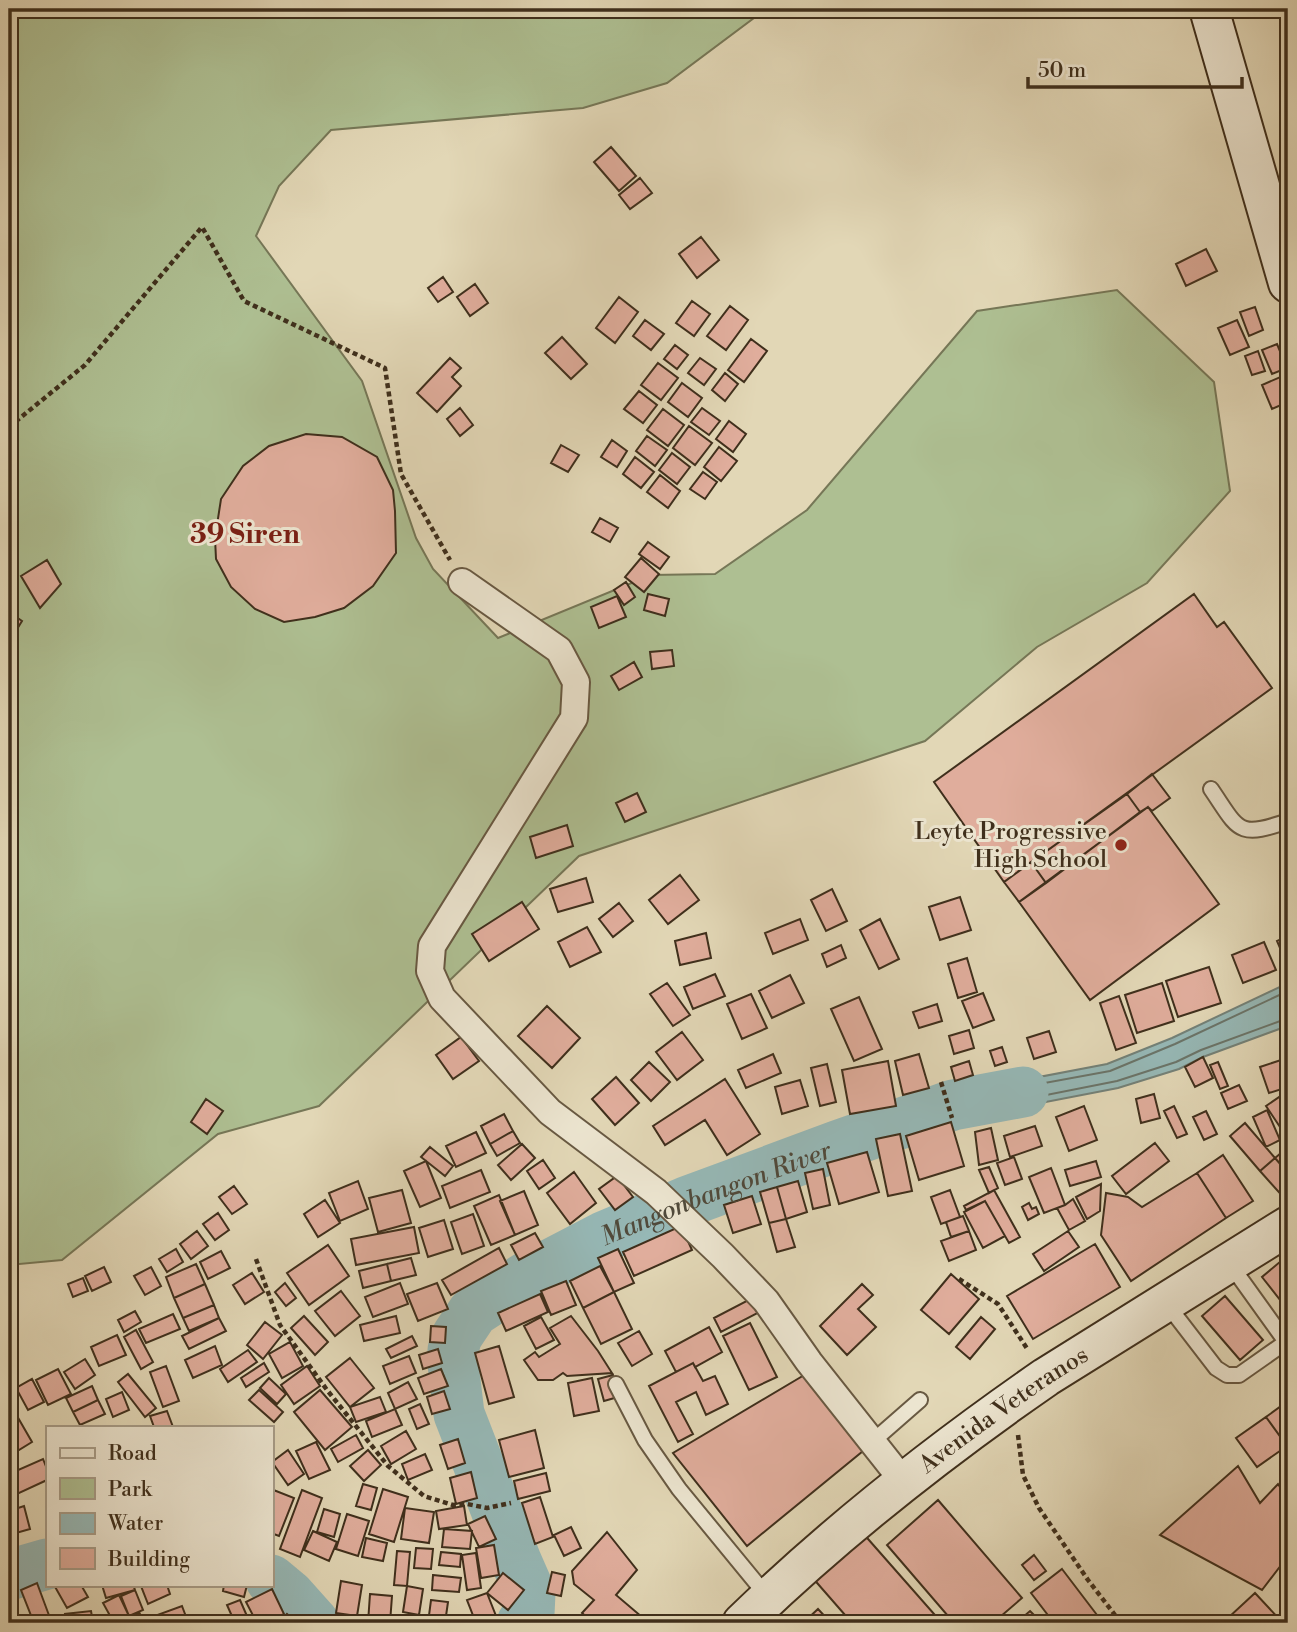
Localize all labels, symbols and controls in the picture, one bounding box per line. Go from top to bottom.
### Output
scale bar [1028,46,1241,90]
text: 50 m [1038,58,1086,84]
district label: 39 Siren [190,517,300,552]
place label: Leyte Progressive High School [914,817,1107,875]
marker: Leyte Progressive High School [1113,837,1129,853]
water label: Mangonbangon River [596,1134,837,1253]
street label: Avenida Veteranos [913,1340,1094,1481]
legend [46,1426,273,1586]
text: Road [108,1441,157,1467]
text: Park [108,1477,153,1503]
text: Water [107,1511,163,1537]
text: Building [107,1547,190,1573]

